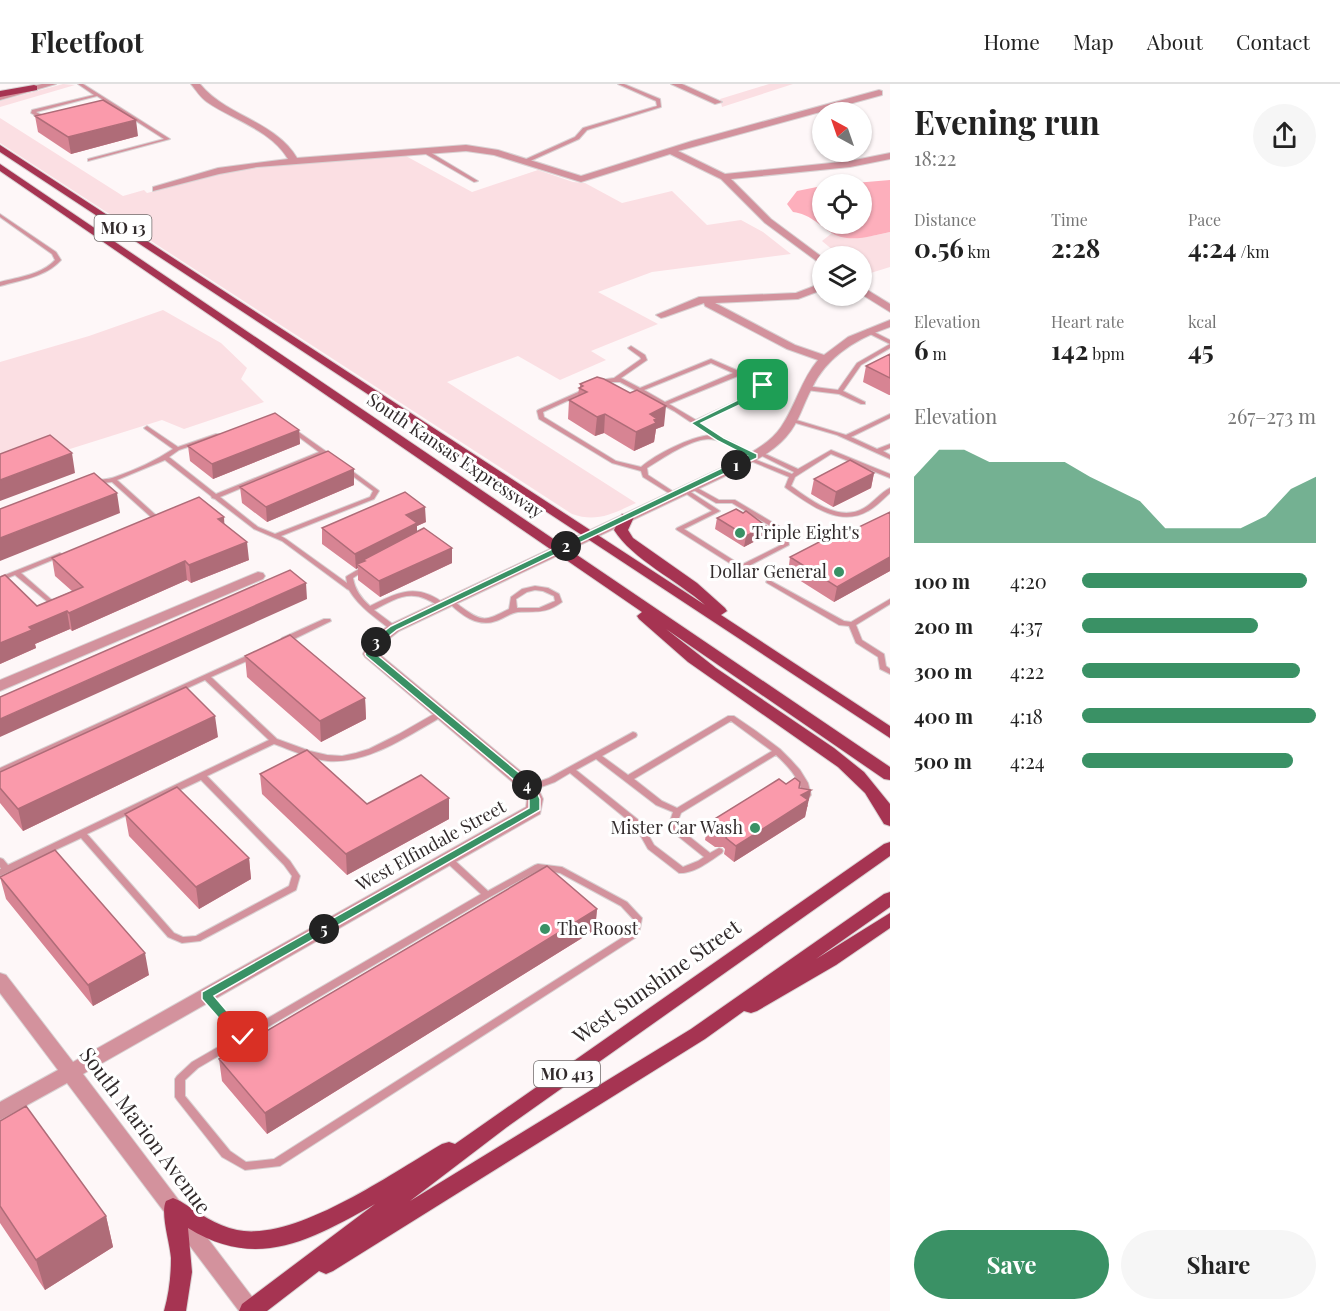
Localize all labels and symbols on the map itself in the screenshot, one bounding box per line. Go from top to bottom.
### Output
north arrow [812,102,872,162]
road number: MO 13 [94,215,152,241]
pin [737,359,788,410]
street label: South Kansas Expressway [363,387,548,523]
pin: 1 [721,450,751,480]
place label: Triple Eight's [752,520,860,544]
marker: Triple Eight's [733,526,747,540]
pin: 2 [551,531,581,561]
place label: Dollar General [709,559,827,583]
marker: Dollar General [832,565,846,579]
pin: 3 [361,627,391,657]
pin: 4 [512,770,542,800]
street label: West Elfindale Street [351,794,510,897]
place label: Mister Car Wash [611,815,743,839]
marker: Mister Car Wash [748,821,762,835]
street label: West Sunshine Street [566,912,746,1049]
pin: 5 [309,914,339,944]
place label: The Roost [557,916,639,940]
marker: The Roost [538,922,552,936]
pin [217,1011,268,1062]
street label: South Marion Avenue [75,1041,219,1219]
road number: MO 413 [534,1061,600,1087]

